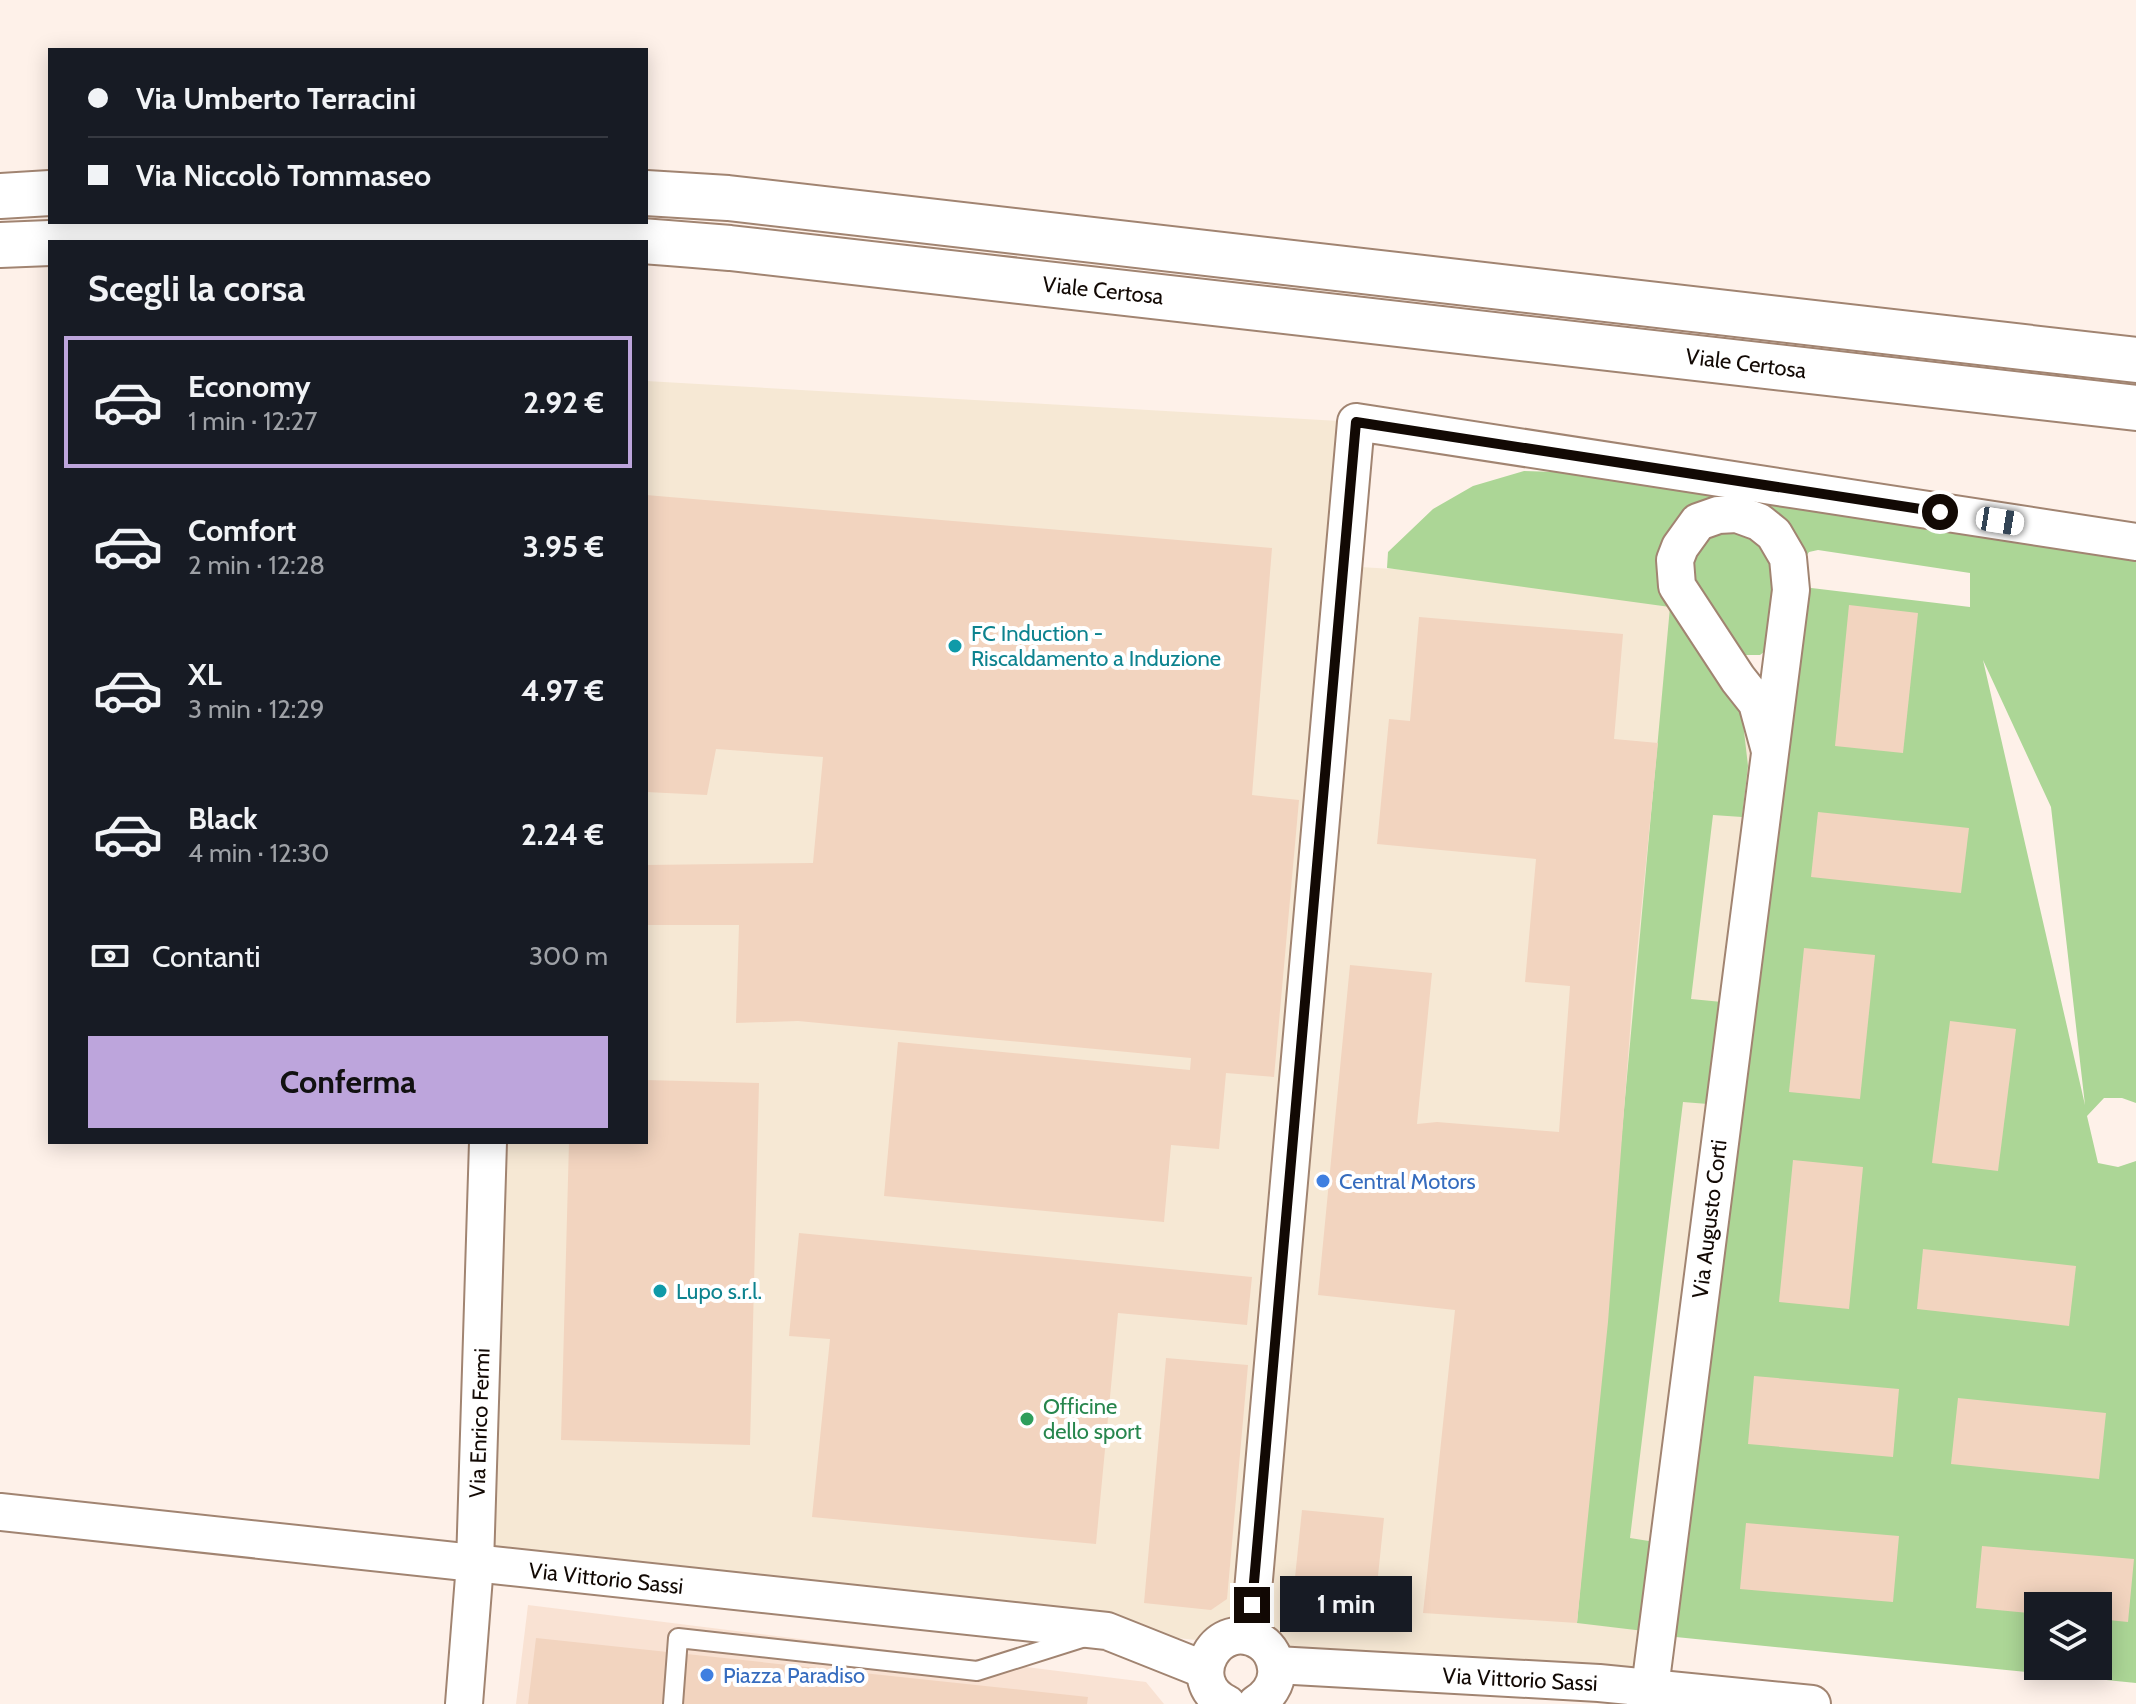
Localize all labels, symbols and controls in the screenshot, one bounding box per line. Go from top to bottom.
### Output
text: Via Umberto Terracini [136,80,416,117]
text: Via Niccolò Tommaseo [136,157,431,194]
text: Scegli la corsa [88,266,305,310]
street label: Viale Certosa [1041,271,1165,310]
street label: Viale Certosa [1684,343,1808,384]
icon: car [92,366,164,438]
text: Economy [188,368,311,405]
text: 2.92 € [523,384,604,421]
text: 1 min · 12:27 [188,405,317,437]
route start [1922,494,1958,530]
car [1974,505,2026,537]
icon: car [92,510,164,582]
text: Comfort [188,512,296,549]
text: 3.95 € [523,528,604,565]
text: 2 min · 12:28 [188,549,325,581]
place label: FC Induction - Riscaldamento a Induzione [971,620,1221,672]
marker: FC Induction - Riscaldamento a Induzione [946,637,964,655]
icon: car [92,654,164,726]
text: XL [188,656,222,693]
text: 4.97 € [521,672,604,709]
text: 3 min · 12:29 [188,693,325,725]
icon: car [92,798,164,870]
text: Black [188,800,258,837]
text: 2.24 € [521,816,604,853]
text: 4 min · 12:30 [188,837,329,869]
icon: cash [88,934,132,978]
text: Contanti [152,938,261,975]
text: 300 m [529,940,608,972]
button: Conferma [88,1036,608,1128]
street label: Via Augusto Corti [1686,1138,1733,1300]
place label: Central Motors [1339,1168,1476,1195]
marker: Central Motors [1314,1172,1332,1190]
place label: Lupo s.r.l. [676,1278,762,1305]
marker: Lupo s.r.l. [651,1282,669,1300]
street label: Via Enrico Fermi [463,1348,496,1498]
place label: Officine dello sport [1043,1393,1142,1445]
marker: Officine dello sport [1018,1410,1036,1428]
street label: Via Vittorio Sassi [527,1557,685,1600]
callout: 1 min [1280,1577,1412,1633]
route end [1234,1587,1270,1623]
text: 1 min [1317,1588,1375,1620]
map controls [2024,1592,2112,1680]
button: layers [2024,1592,2112,1680]
place label: Piazza Paradiso [723,1662,865,1689]
street label: Via Vittorio Sassi [1442,1662,1598,1697]
marker: Piazza Paradiso [698,1666,716,1684]

